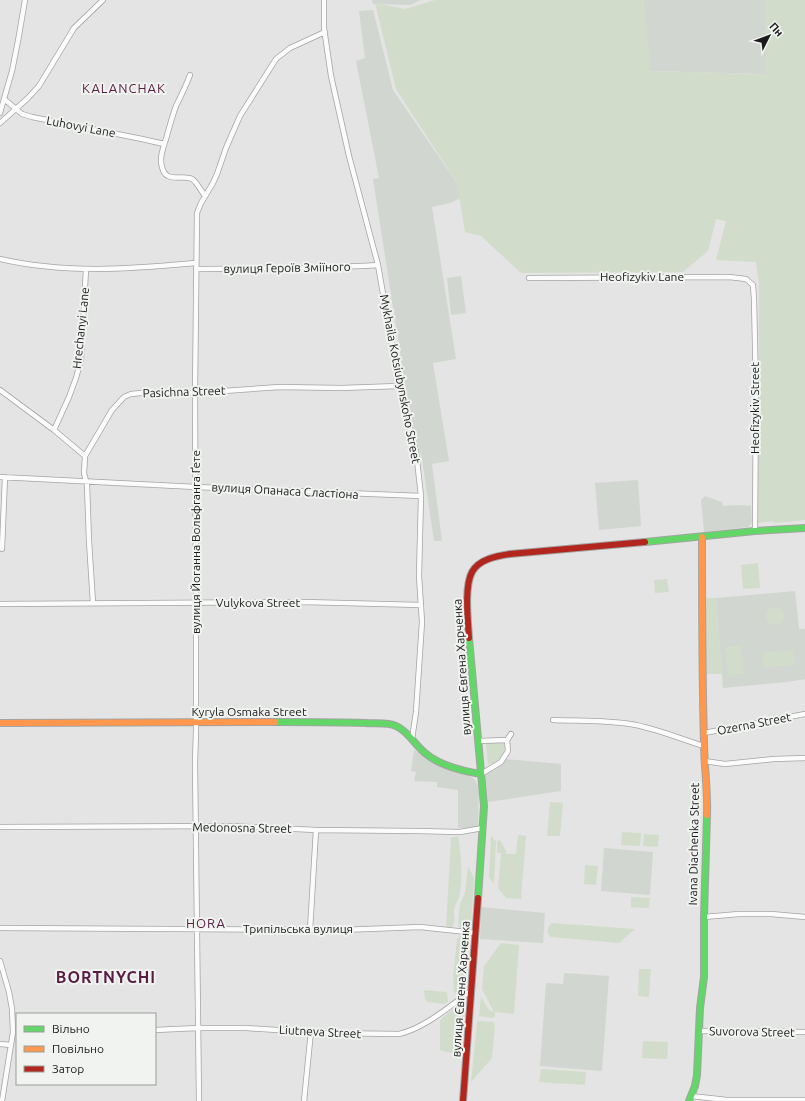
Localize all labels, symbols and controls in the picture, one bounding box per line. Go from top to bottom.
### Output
north arrow [749,16,789,56]
text: Пн [767,20,786,39]
district label: KALANCHAK [82,81,166,95]
street label: Luhovyi Lane [45,113,117,140]
street label: вулиця Героїв Зміїного [223,260,351,275]
street label: Heofizykiv Lane [600,270,684,283]
street label: Hrechanyi Lane [70,286,91,369]
street label: Mykhaila Kotsiubynskoho Street [378,293,423,465]
street label: Heofizykiv Street [748,362,761,454]
street label: Pasichna Street [142,384,226,399]
street label: вулиця Йоганна Вольфганга Ґете [189,450,202,634]
street label: вулиця Опанаса Сластіона [211,480,359,501]
street label: Vulykova Street [216,596,300,609]
street label: вулиця Євгена Харченка [450,598,473,736]
street label: Kyryla Osmaka Street [191,705,307,718]
street label: Ozerna Street [716,710,792,737]
street label: Ivana Diachenka Street [686,782,701,905]
street label: Medonosna Street [192,820,292,835]
district label: HORA [186,916,226,930]
street label: вулиця Євгена Харченка [449,920,472,1058]
street label: Трипільська вулиця [243,922,353,935]
district label: BORTNYCHI [56,968,156,986]
legend [16,1013,156,1085]
text: Вільно [52,1022,90,1035]
street label: Liutneva Street [279,1023,362,1040]
street label: Suvorova Street [709,1024,795,1039]
text: Повільно [52,1042,104,1055]
text: Затор [52,1062,84,1075]

